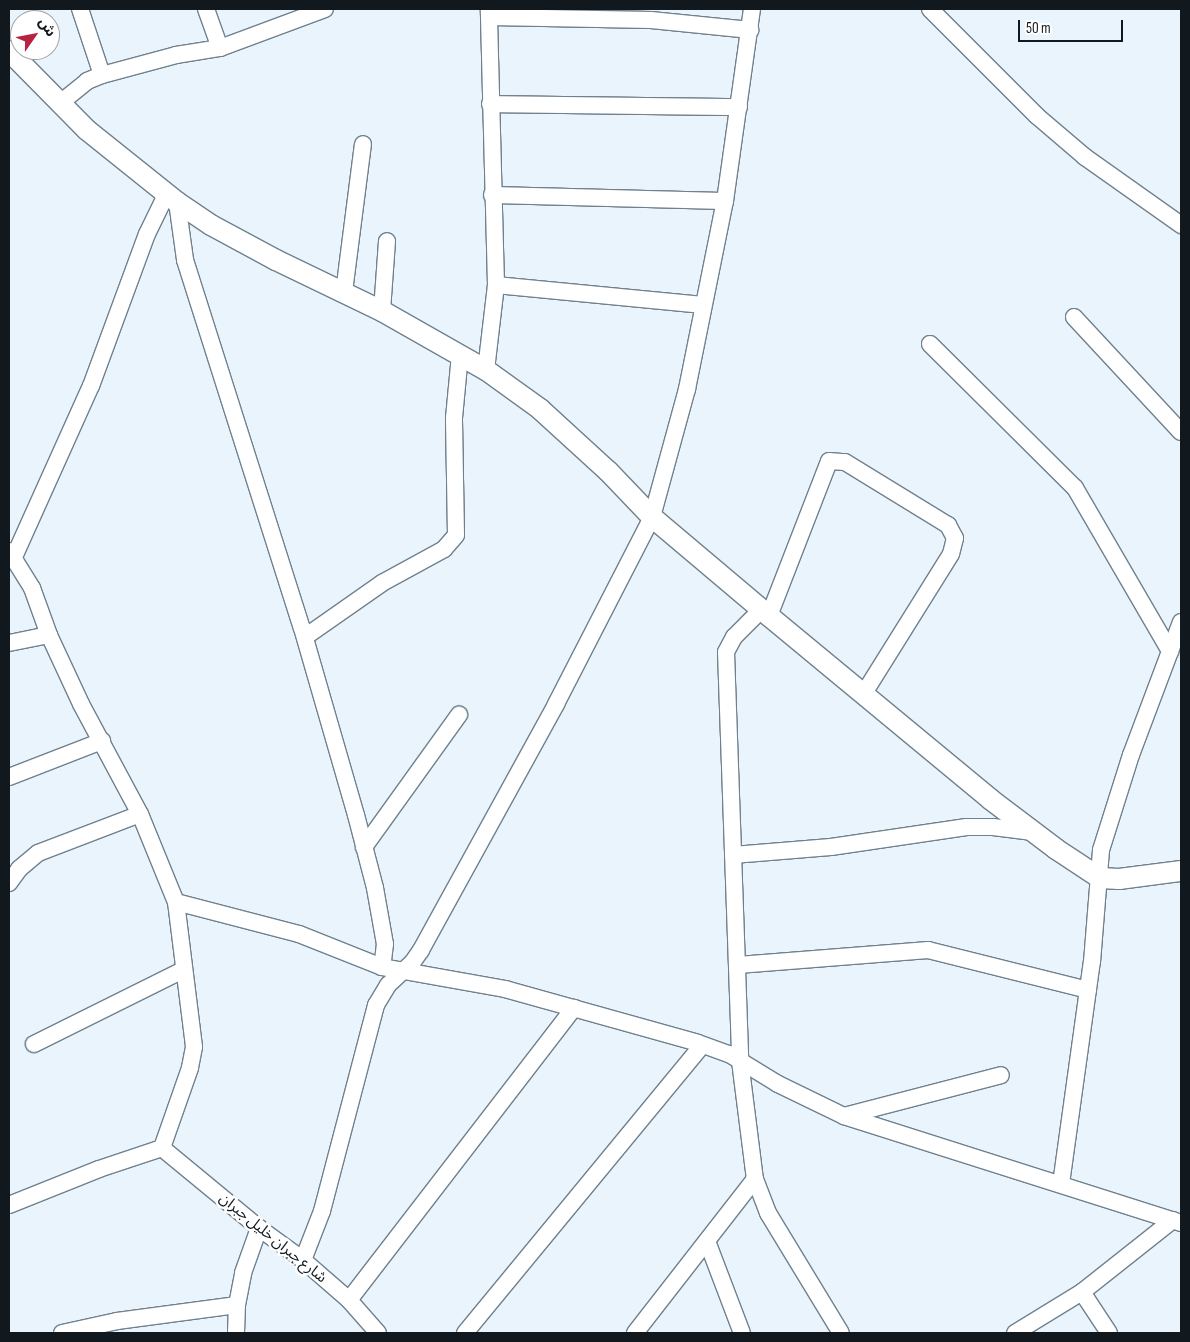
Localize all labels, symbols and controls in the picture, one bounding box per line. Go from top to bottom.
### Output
north arrow [10,10,60,60]
scale bar [1020,10,1125,42]
text: ش [35,14,60,40]
text: 50 m [1026,19,1051,38]
street label: شارع جبران خليل جبران [216,1189,330,1287]

